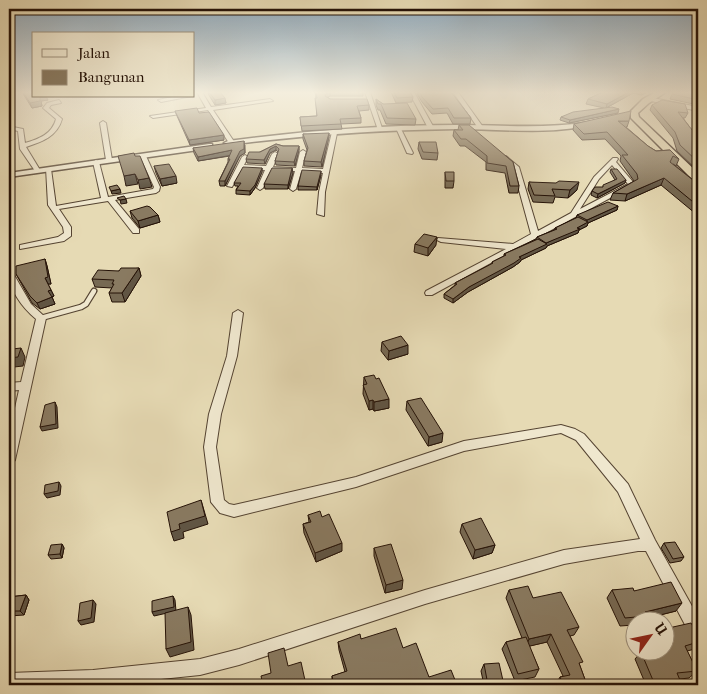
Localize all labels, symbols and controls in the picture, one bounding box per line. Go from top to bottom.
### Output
legend [32,32,195,98]
text: Jalan [77,44,110,62]
text: Bangunan [78,68,145,86]
north arrow [624,612,674,662]
text: U [650,619,671,638]

